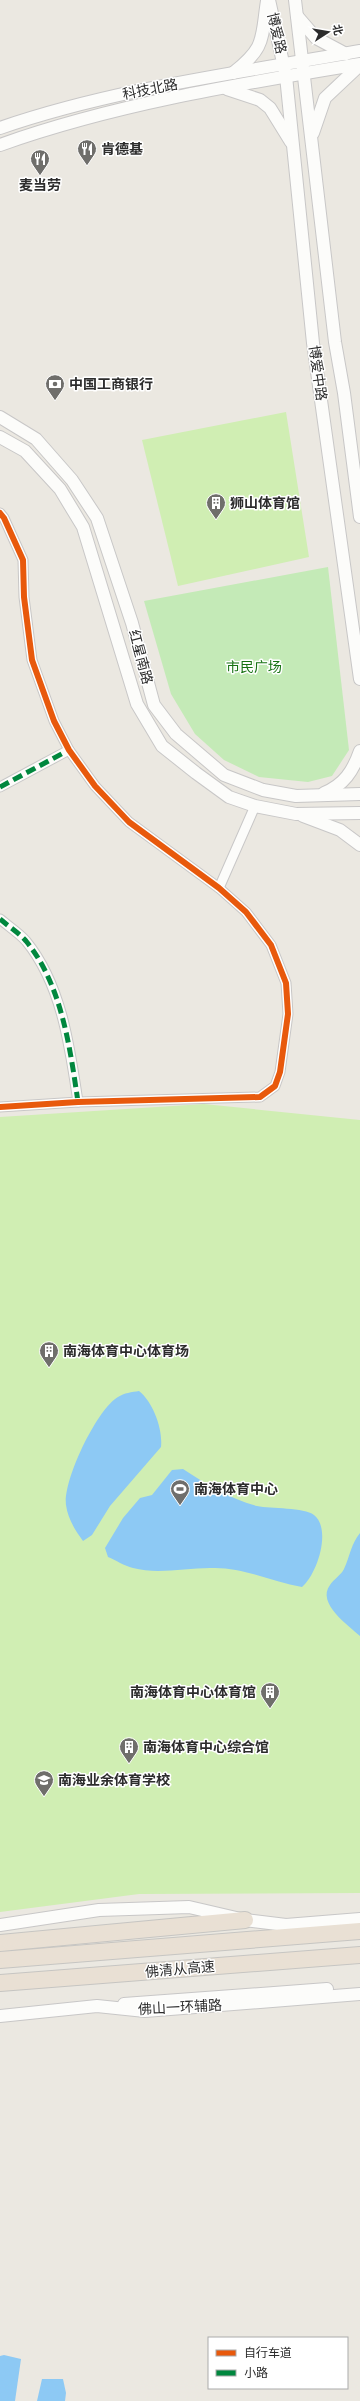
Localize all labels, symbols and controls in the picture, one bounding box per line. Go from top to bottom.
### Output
street label: 博爱路 [264,11,290,55]
north arrow [308,12,348,52]
text: 北 [330,23,346,37]
street label: 科技北路 [121,75,179,103]
restaurant icon: 肯德基 [76,138,98,166]
place label: 肯德基 [101,140,143,158]
restaurant icon: 麦当劳 [29,148,51,176]
place label: 麦当劳 [19,176,61,194]
street label: 博爱中路 [305,344,331,402]
bank icon: 中国工商银行 [44,373,66,401]
place label: 中国工商银行 [69,375,153,393]
building icon: 狮山体育馆 [205,492,227,520]
place label: 狮山体育馆 [230,494,300,512]
street label: 红星南路 [125,628,157,686]
park label: 市民广场 [226,658,282,676]
building icon: 南海体育中心体育场 [38,1340,60,1368]
place label: 南海体育中心体育场 [63,1342,189,1360]
sports icon: 南海体育中心 [169,1478,191,1506]
place label: 南海体育中心 [194,1480,278,1498]
building icon: 南海体育中心体育馆 [259,1681,281,1709]
place label: 南海体育中心体育馆 [130,1683,256,1701]
building icon: 南海体育中心综合馆 [118,1736,140,1764]
place label: 南海体育中心综合馆 [143,1738,269,1756]
school or university icon: 南海业余体育学校 [33,1769,55,1797]
place label: 南海业余体育学校 [58,1771,170,1789]
street label: 佛清从高速 [144,1957,216,1981]
street label: 佛山一环辅路 [138,1996,222,2018]
legend [208,2337,348,2389]
text: 自行车道 [244,2345,292,2360]
text: 小路 [244,2365,268,2380]

